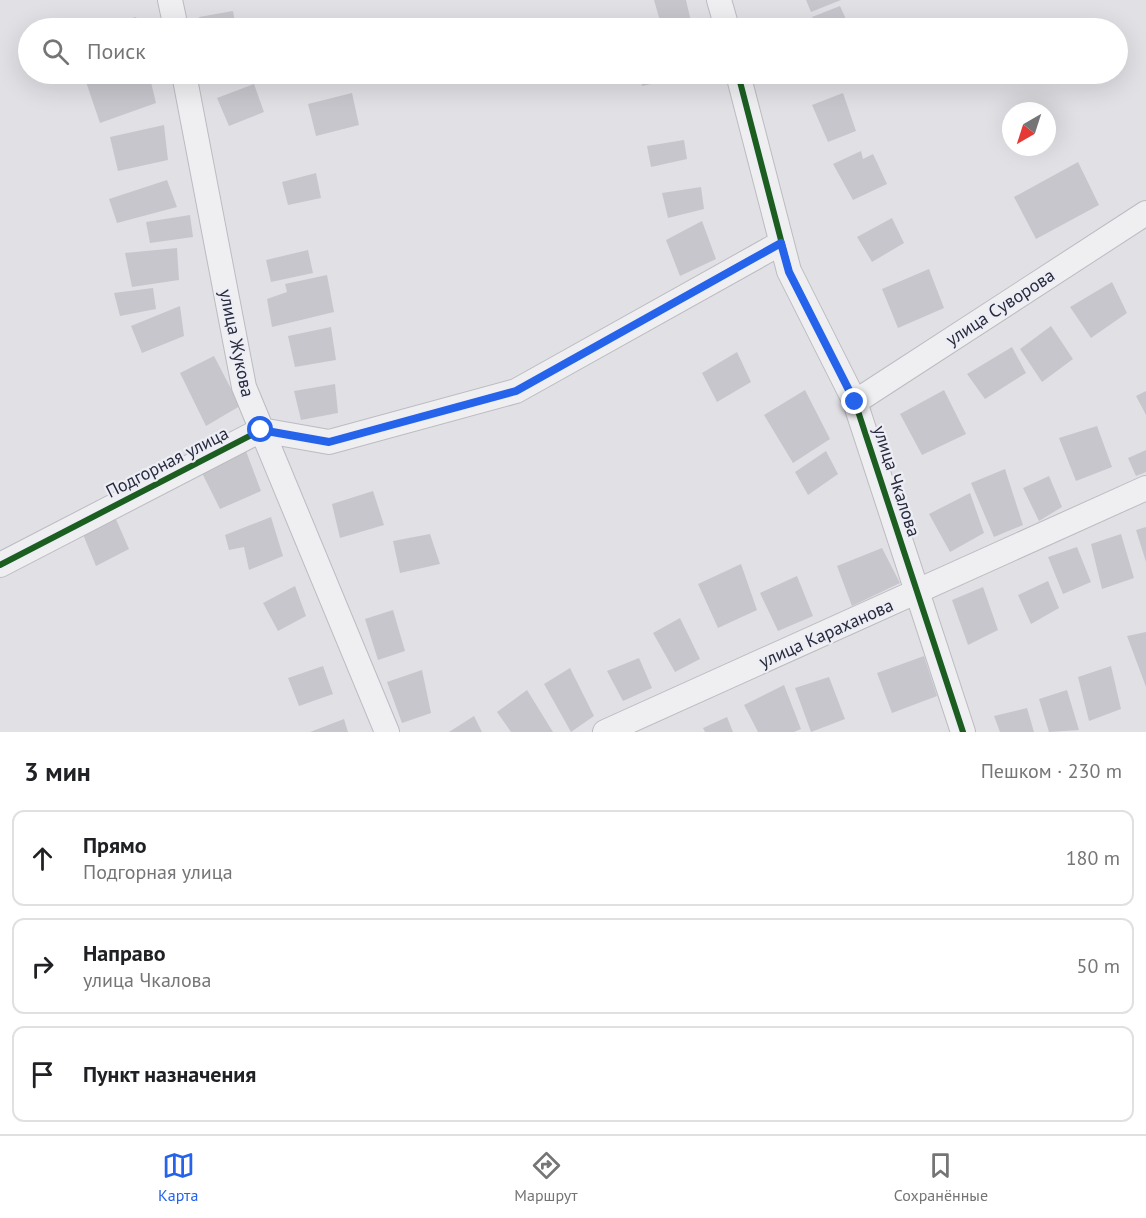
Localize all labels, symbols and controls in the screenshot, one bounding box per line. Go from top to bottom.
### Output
search box [18,18,1128,84]
icon: search [39,35,72,68]
text: Поиск [87,37,146,65]
north arrow [1002,102,1056,156]
street label: улица Суворова [941,263,1059,351]
street label: улица Жукова [214,287,260,399]
route end [841,388,867,414]
route start [247,416,273,442]
street label: Подгорная улица [102,421,232,503]
street label: улица Чкалова [868,422,926,540]
street label: улица Караханова [755,593,897,673]
text: 3 мин [24,755,91,788]
text: Пешком · 230 m [981,758,1122,784]
text: Прямо [83,831,146,859]
icon: ahead [26,842,59,875]
text: 180 m [1066,845,1120,871]
text: Подгорная улица [83,859,233,885]
text: Направо [83,939,166,967]
icon: right [26,950,59,983]
text: 50 m [1077,953,1120,979]
text: улица Чкалова [83,967,212,993]
icon: arrive [26,1058,59,1091]
text: Пункт назначения [83,1060,256,1088]
tab: Карта [158,1149,198,1205]
tab: Маршрут [514,1149,578,1205]
tab: Сохранённые [894,1149,988,1205]

